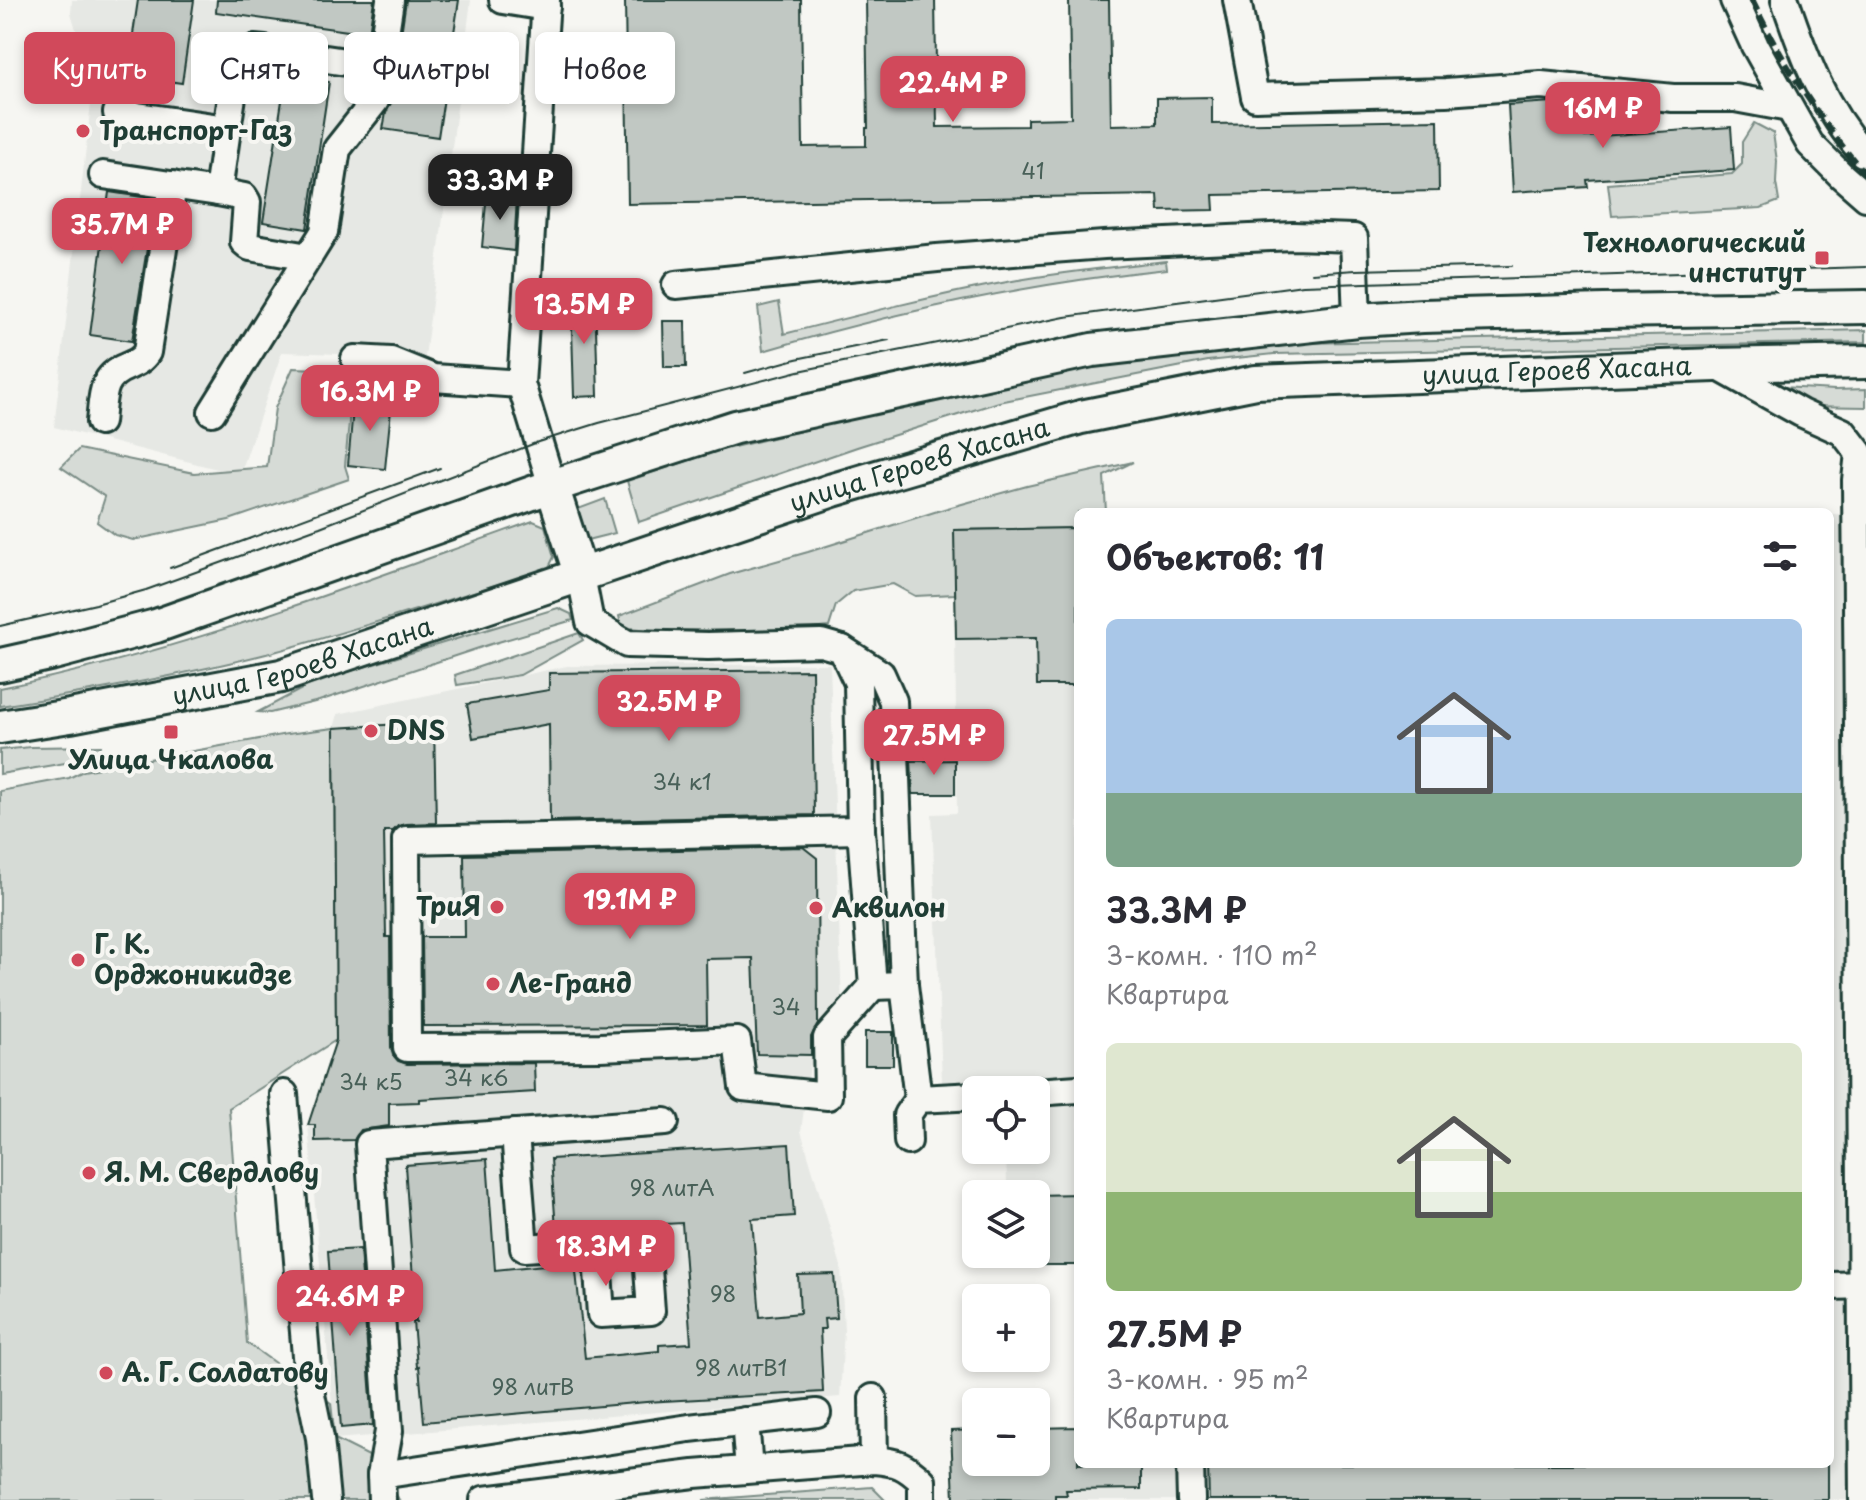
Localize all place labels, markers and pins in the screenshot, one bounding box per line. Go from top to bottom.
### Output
pin: 22.4M ₽ [879,56,1027,124]
pin: 16M ₽ [1547,82,1659,150]
place label: Транспорт-Газ [99,110,292,149]
marker: Транспорт-Газ [74,122,92,140]
pin: 33.3M ₽ [426,154,574,222]
pin: 35.7M ₽ [48,198,196,266]
place label: Технологический институт [1583,222,1807,291]
marker: Технологический институт [1813,249,1831,267]
pin: 13.5M ₽ [510,278,658,346]
pin: 16.3M ₽ [296,365,444,433]
pin: 32.5M ₽ [595,675,743,743]
pin: 27.5M ₽ [860,709,1008,777]
place label: DNS [387,710,445,749]
marker: DNS [362,722,380,740]
marker: Улица Чкалова [162,723,180,741]
place label: Улица Чкалова [67,739,274,778]
pin: 19.1M ₽ [556,873,704,941]
place label: ТриЯ [416,886,481,925]
place label: Аквилон [832,887,946,926]
marker: ТриЯ [488,898,506,916]
marker: Аквилон [807,899,825,917]
place label: Г. К. Орджоникидзе [94,924,292,993]
marker: Г. К. Орджоникидзе [69,951,87,969]
place label: Ле-Гранд [509,963,632,1002]
marker: Ле-Гранд [484,975,502,993]
place label: Я. М. Свердлову [104,1152,319,1191]
marker: Я. М. Свердлову [80,1164,98,1182]
pin: 18.3M ₽ [532,1220,680,1288]
pin: 24.6M ₽ [276,1270,424,1338]
place label: А. Г. Солдатову [122,1352,329,1391]
marker: А. Г. Солдатову [97,1364,115,1382]

